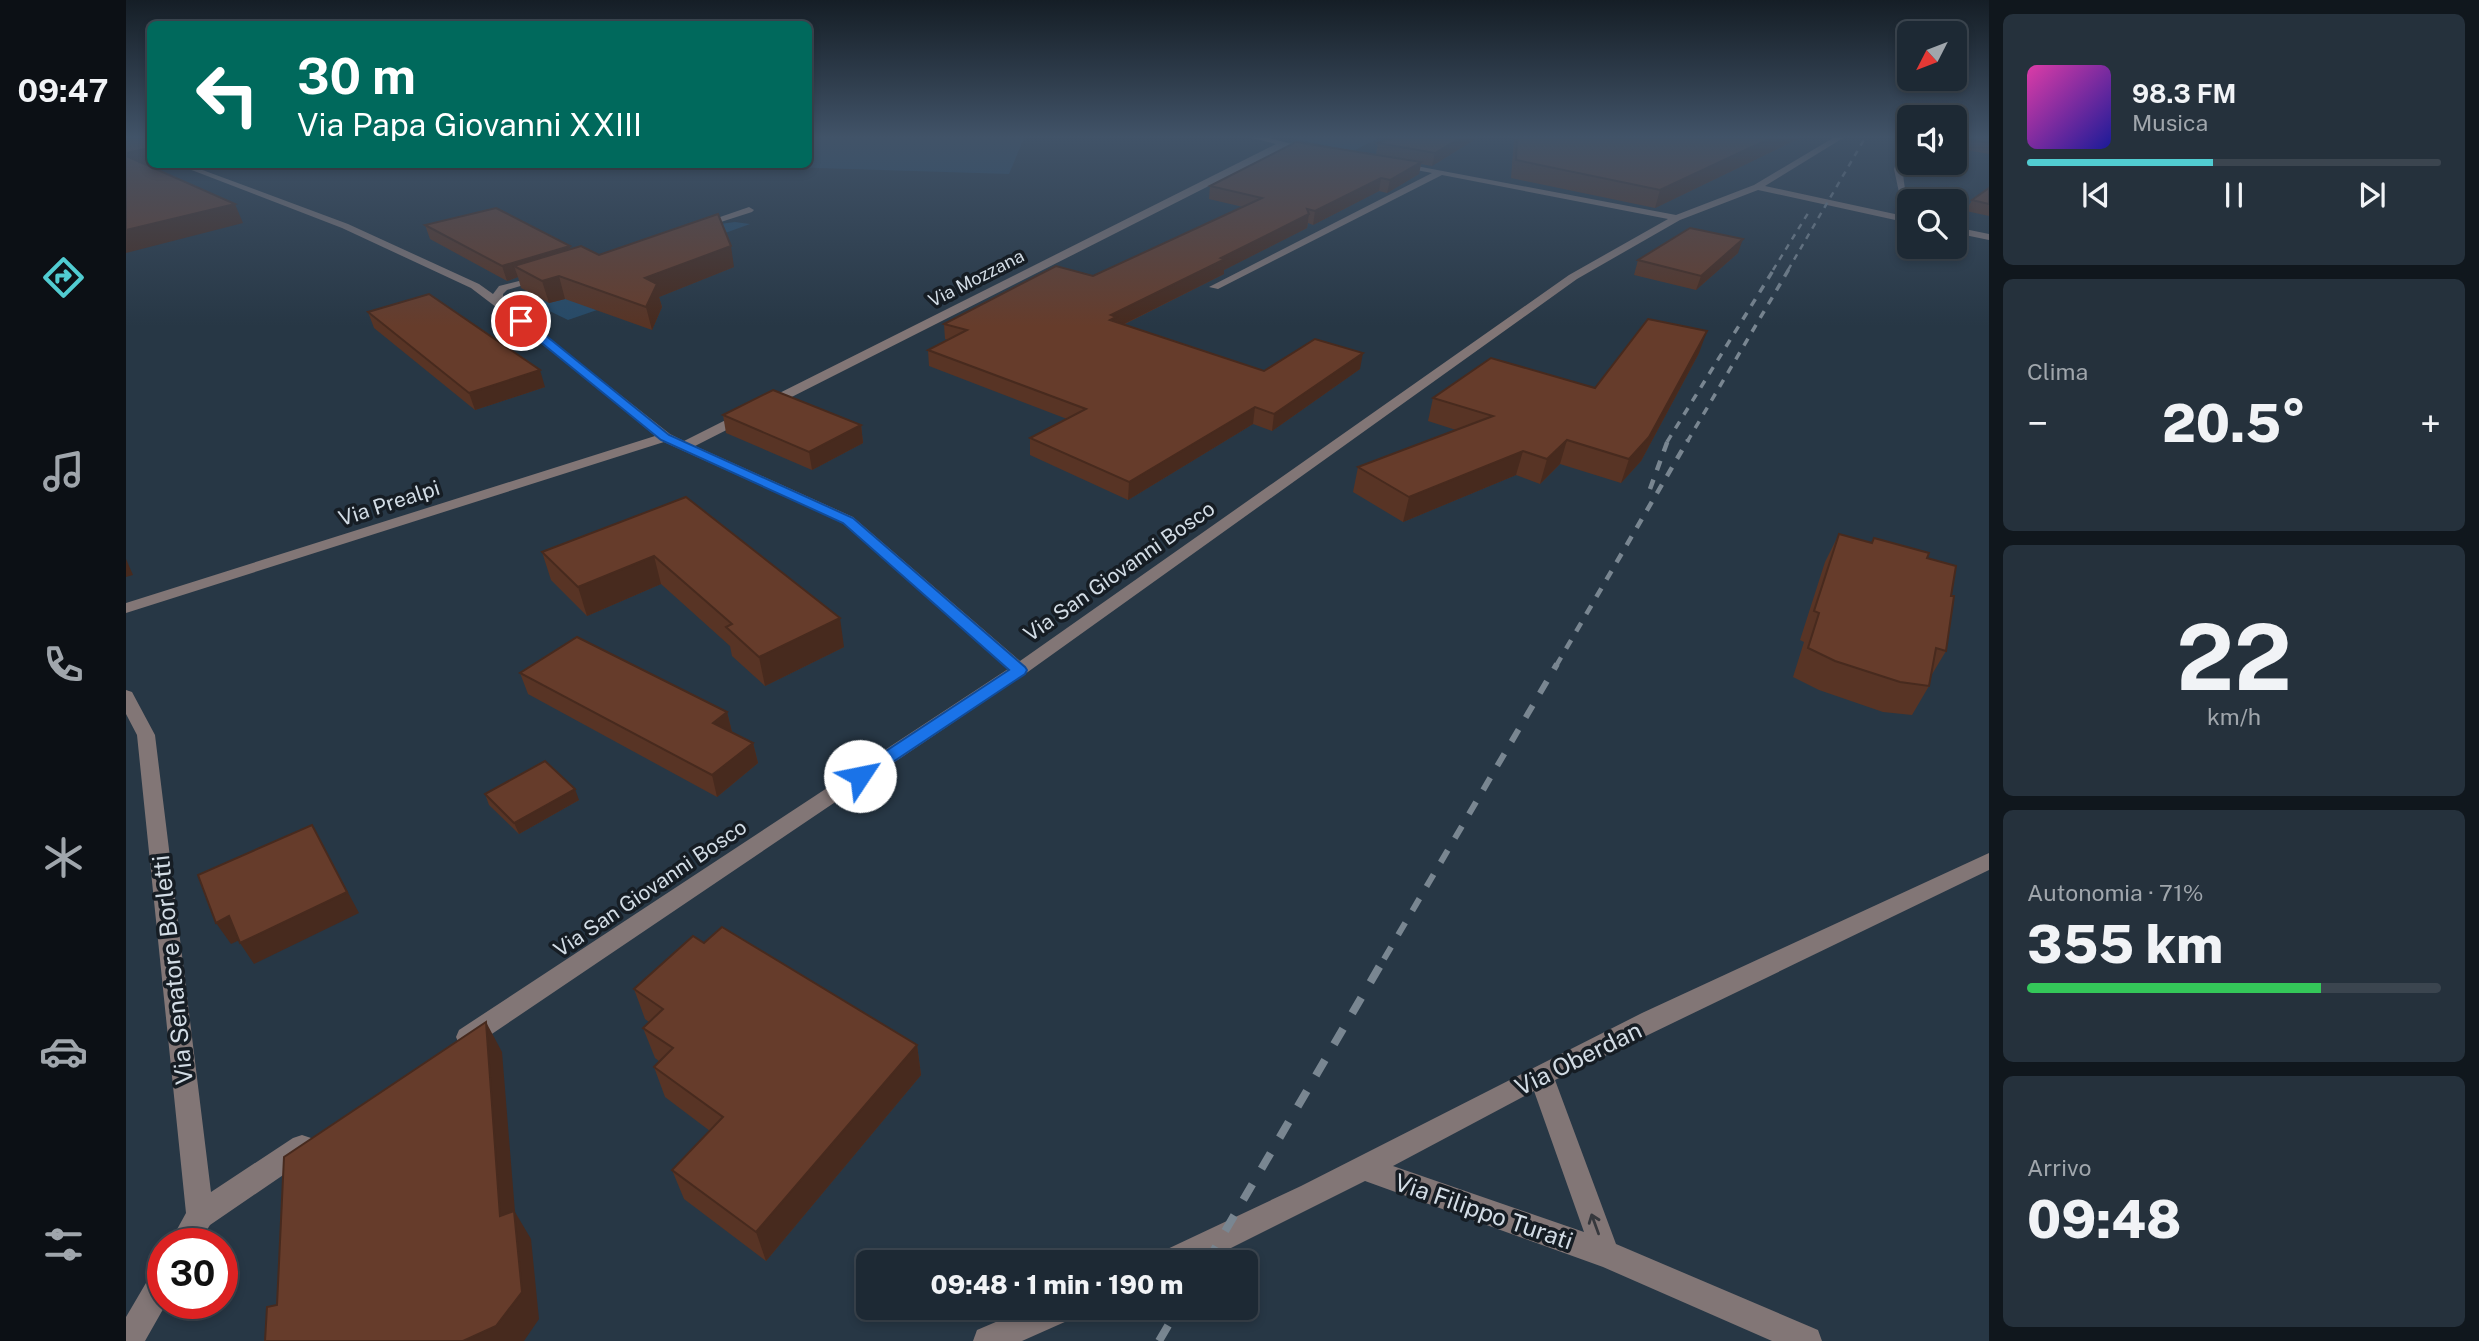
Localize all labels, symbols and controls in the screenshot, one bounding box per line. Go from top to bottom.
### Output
north arrow [1897,21,1967,91]
map controls [1897,21,1967,259]
text: 30 m [297,47,416,105]
icon: left [182,49,273,140]
text: 09:47 [17,72,109,109]
text: 98.3 FM [2132,78,2236,109]
button: sound [1897,105,1967,175]
text: Via Papa Giovanni XXIII [297,106,642,143]
text: Musica [2132,109,2208,136]
icon: previous [2077,176,2115,214]
icon: pause [2215,176,2253,214]
icon: next [2353,176,2391,214]
button: search [1897,189,1967,259]
street label: Via Mozzana [925,245,1027,311]
icon: directions [39,253,88,302]
pin [491,291,551,351]
icon: arrive [502,302,540,340]
text: Clima [2027,358,2088,385]
text: 20.5° [2162,393,2306,454]
text: − [2027,401,2048,446]
text: + [2420,401,2441,446]
icon: music [39,447,88,496]
street label: Via Prealpi [335,475,443,531]
street label: Via San Giovanni Bosco [1019,496,1219,646]
text: 22 [2176,604,2292,710]
icon: phone [39,640,88,689]
text: km/h [2207,703,2261,730]
position arrow [823,739,897,813]
street label: Via San Giovanni Bosco [549,814,751,962]
icon: climate [39,833,88,882]
street label: Via Senatore Borletti [146,854,198,1086]
text: Autonomia · 71% [2027,879,2203,906]
text: 355 km [2027,914,2223,975]
street label: Via Oberdan [1510,1015,1646,1101]
icon: car [39,1027,88,1076]
text: Arrivo [2027,1154,2091,1181]
street label: Via Filippo Turati [1391,1167,1577,1255]
text: 09:48 [2027,1189,2182,1250]
one-way arrow [1588,1214,1600,1236]
icon: filters [39,1220,88,1269]
speed limit sign: 30 [147,1228,238,1319]
text: 09:48 · 1 min · 190 m [931,1269,1183,1300]

